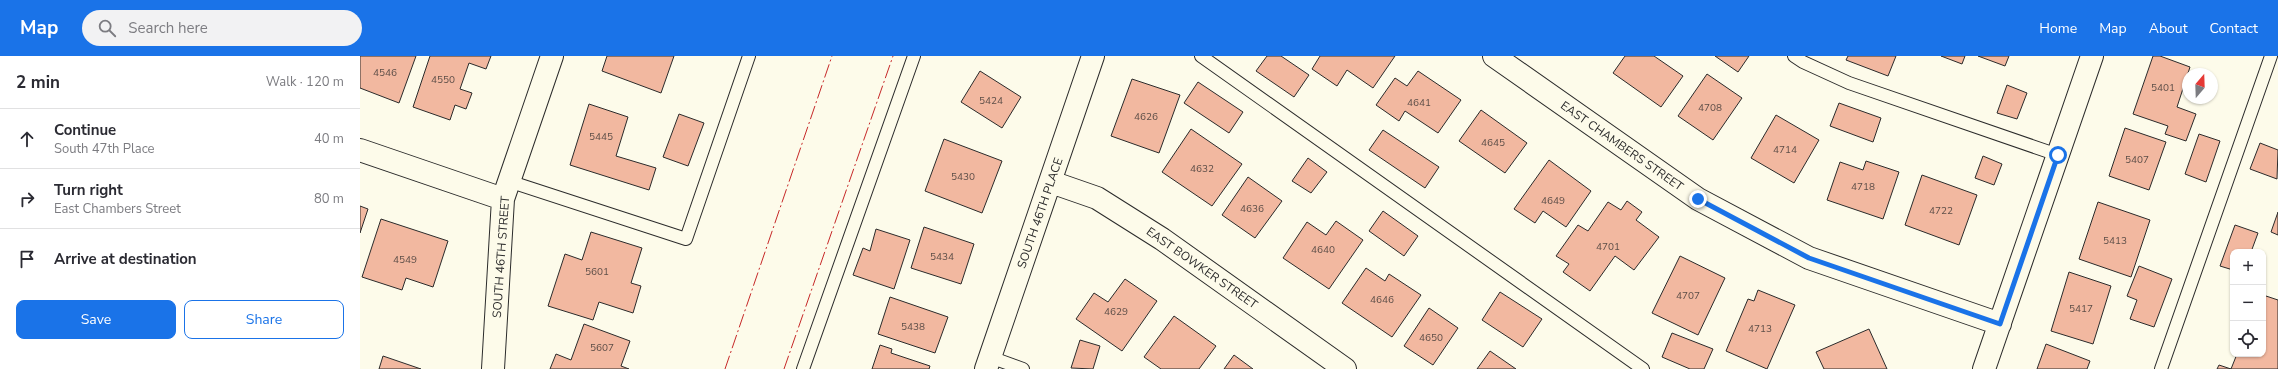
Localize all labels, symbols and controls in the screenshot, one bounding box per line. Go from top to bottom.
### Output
search box [82,10,362,46]
text: Map [20,15,58,41]
icon: search [96,17,118,39]
text: Search here [128,18,208,38]
text: Home [2039,19,2077,38]
text: Map [2099,19,2127,38]
text: About [2149,19,2188,38]
text: Contact [2210,19,2258,38]
house number: 4546 [373,66,397,80]
north arrow [2182,68,2218,104]
text: 2 min [16,71,60,94]
text: Walk · 120 m [266,73,344,91]
house number: 4550 [431,73,455,87]
house number: 5401 [2151,81,2175,95]
house number: 5424 [979,94,1003,108]
house number: 4641 [1407,96,1431,110]
street label: EAST CHAMBERS STREET [1557,97,1687,195]
house number: 4708 [1698,101,1722,115]
house number: 4626 [1134,110,1158,124]
text: Continue [54,120,116,140]
icon: ahead [16,128,38,150]
text: 40 m [314,130,344,148]
house number: 5445 [589,130,613,144]
house number: 4645 [1481,136,1505,150]
text: South 47th Place [54,140,154,158]
house number: 4714 [1773,143,1797,157]
route start [2049,146,2067,164]
house number: 5407 [2125,153,2149,167]
street label: SOUTH 46TH PLACE [1014,155,1066,271]
house number: 4632 [1190,162,1214,176]
house number: 5430 [951,170,975,184]
text: Turn right [54,180,123,200]
house number: 4718 [1851,180,1875,194]
icon: right [16,188,38,210]
text: 80 m [314,190,344,208]
route end [1689,190,1707,208]
house number: 4649 [1541,194,1565,208]
street label: SOUTH 46TH STREET [489,195,513,318]
text: East Chambers Street [54,200,181,218]
house number: 4636 [1240,202,1264,216]
house number: 4722 [1929,204,1953,218]
street label: EAST BOWKER STREET [1143,223,1261,313]
house number: 5413 [2103,234,2127,248]
house number: 4701 [1596,240,1620,254]
house number: 4640 [1311,243,1335,257]
icon: arrive [16,248,38,270]
text: Arrive at destination [54,249,197,269]
map controls [2230,249,2266,357]
button: + [2230,249,2266,285]
house number: 5434 [930,250,954,264]
house number: 4549 [393,253,417,267]
house number: 5601 [585,265,609,279]
button: − [2230,285,2266,321]
house number: 4707 [1676,289,1700,303]
house number: 4646 [1370,293,1394,307]
button: Save [16,300,176,339]
button: Share [184,300,344,339]
house number: 5417 [2069,302,2093,316]
house number: 4629 [1104,305,1128,319]
house number: 5438 [901,320,925,334]
button: locate [2230,321,2266,357]
house number: 4713 [1748,322,1772,336]
house number: 4650 [1419,331,1443,345]
house number: 5607 [590,341,614,355]

